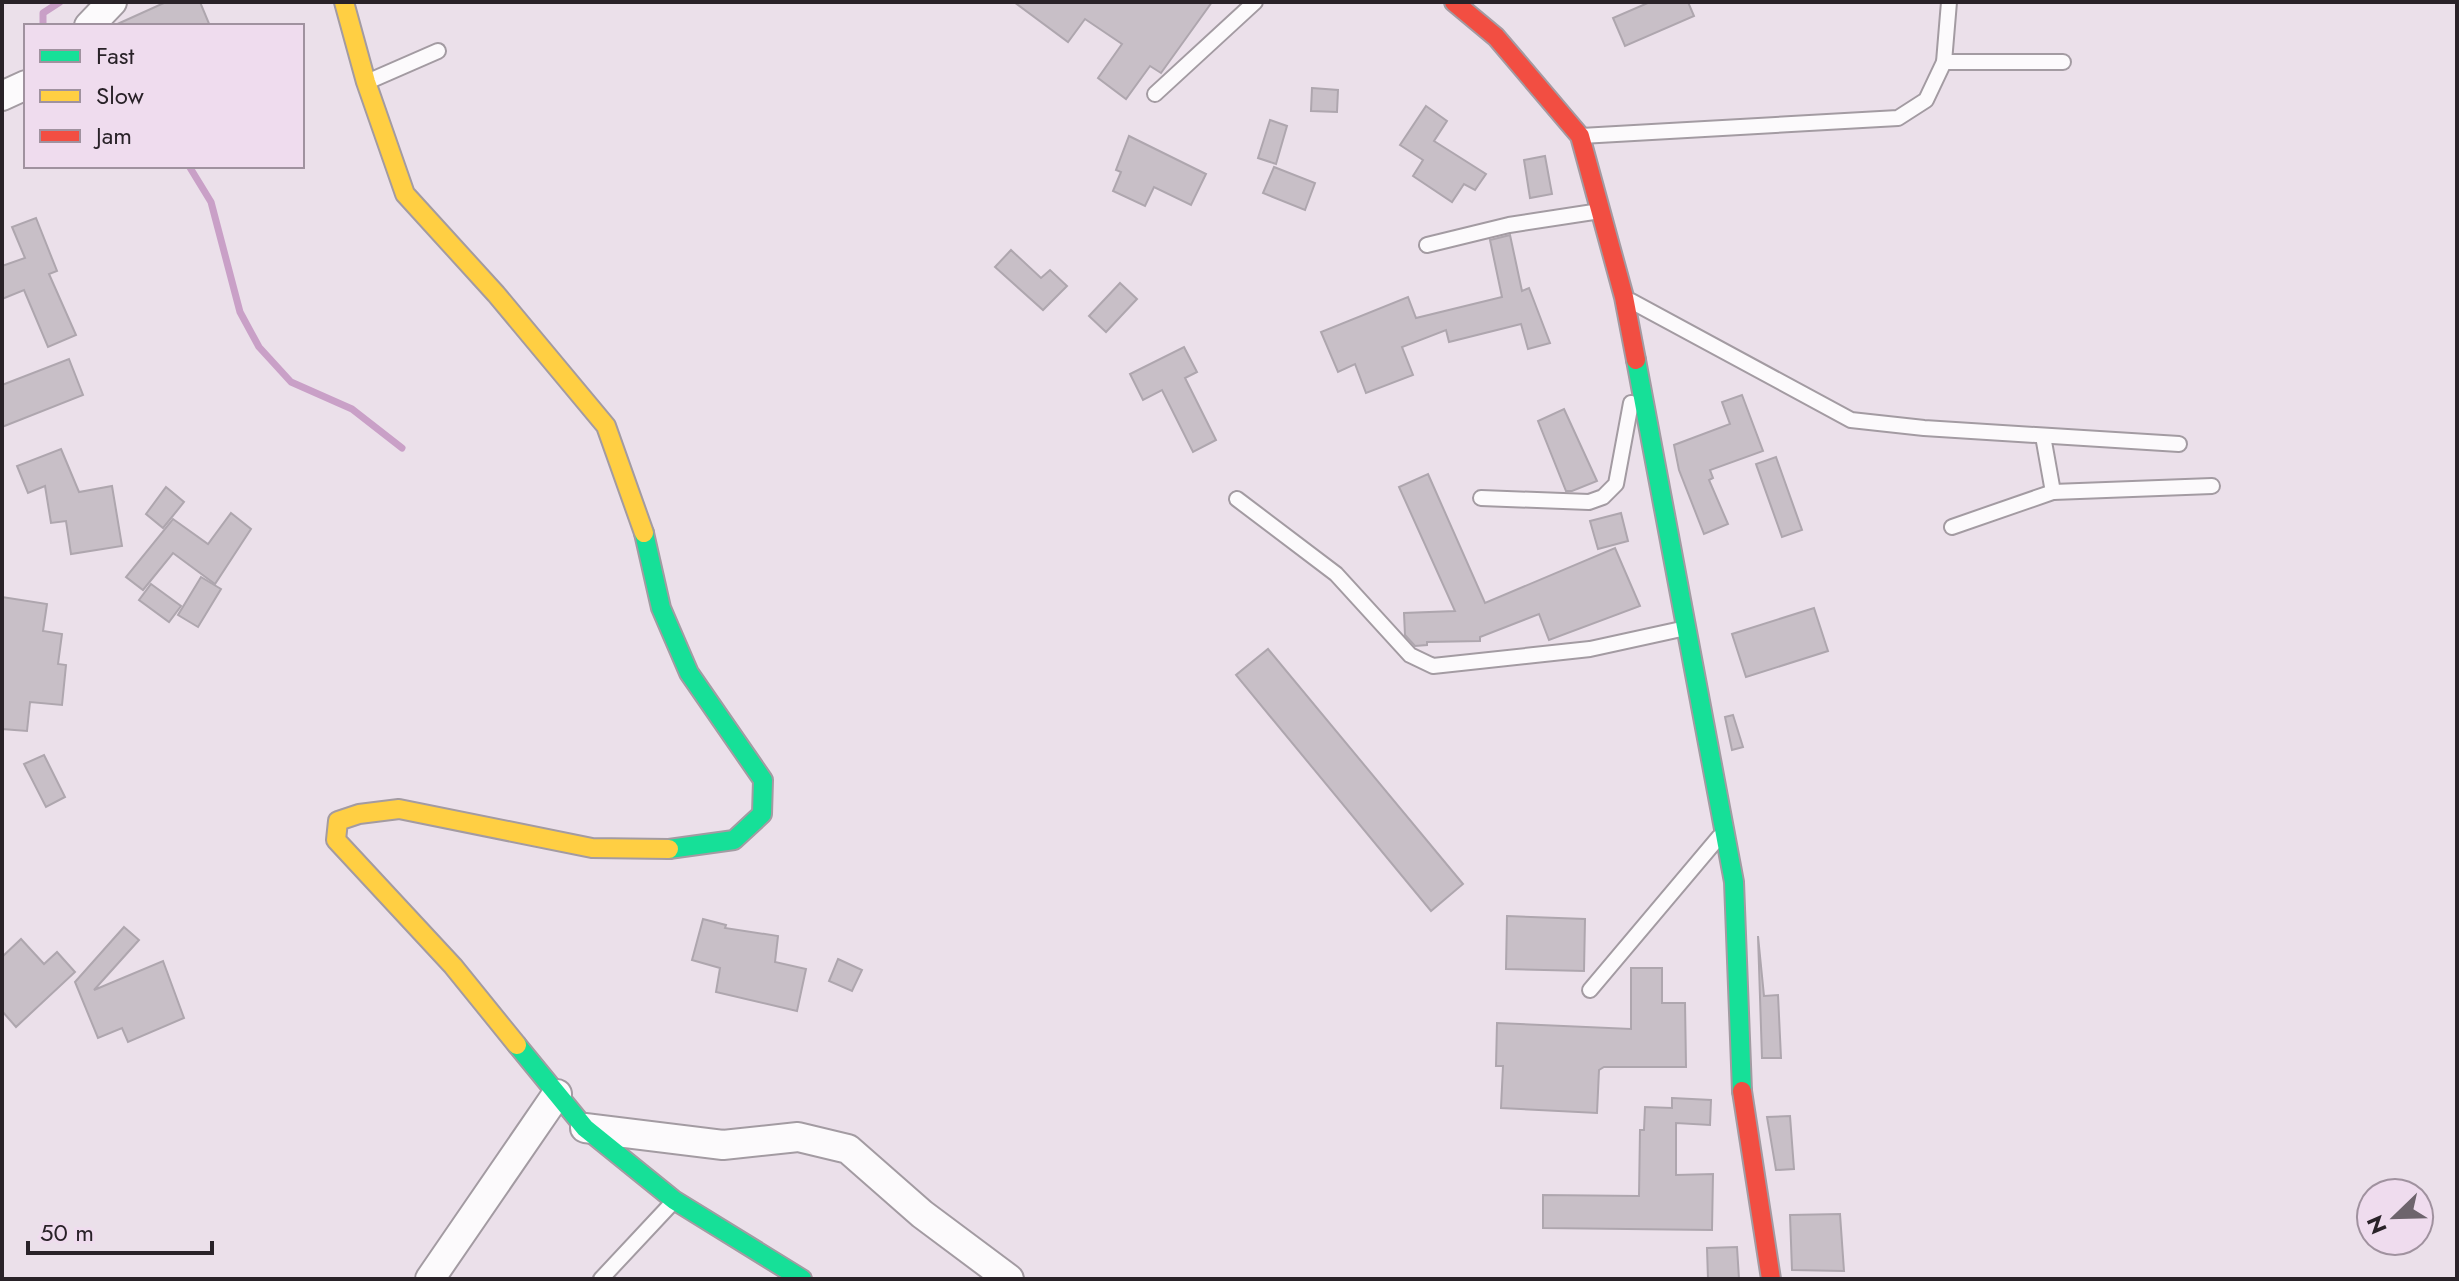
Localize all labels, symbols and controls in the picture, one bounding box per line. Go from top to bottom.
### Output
legend [24,24,304,168]
text: Fast [96,38,134,73]
text: Slow [96,78,144,113]
text: Jam [93,118,132,153]
north arrow [2355,1177,2435,1257]
scale bar [28,1205,212,1255]
text: N [2358,1211,2395,1239]
text: 50 m [40,1215,94,1250]

